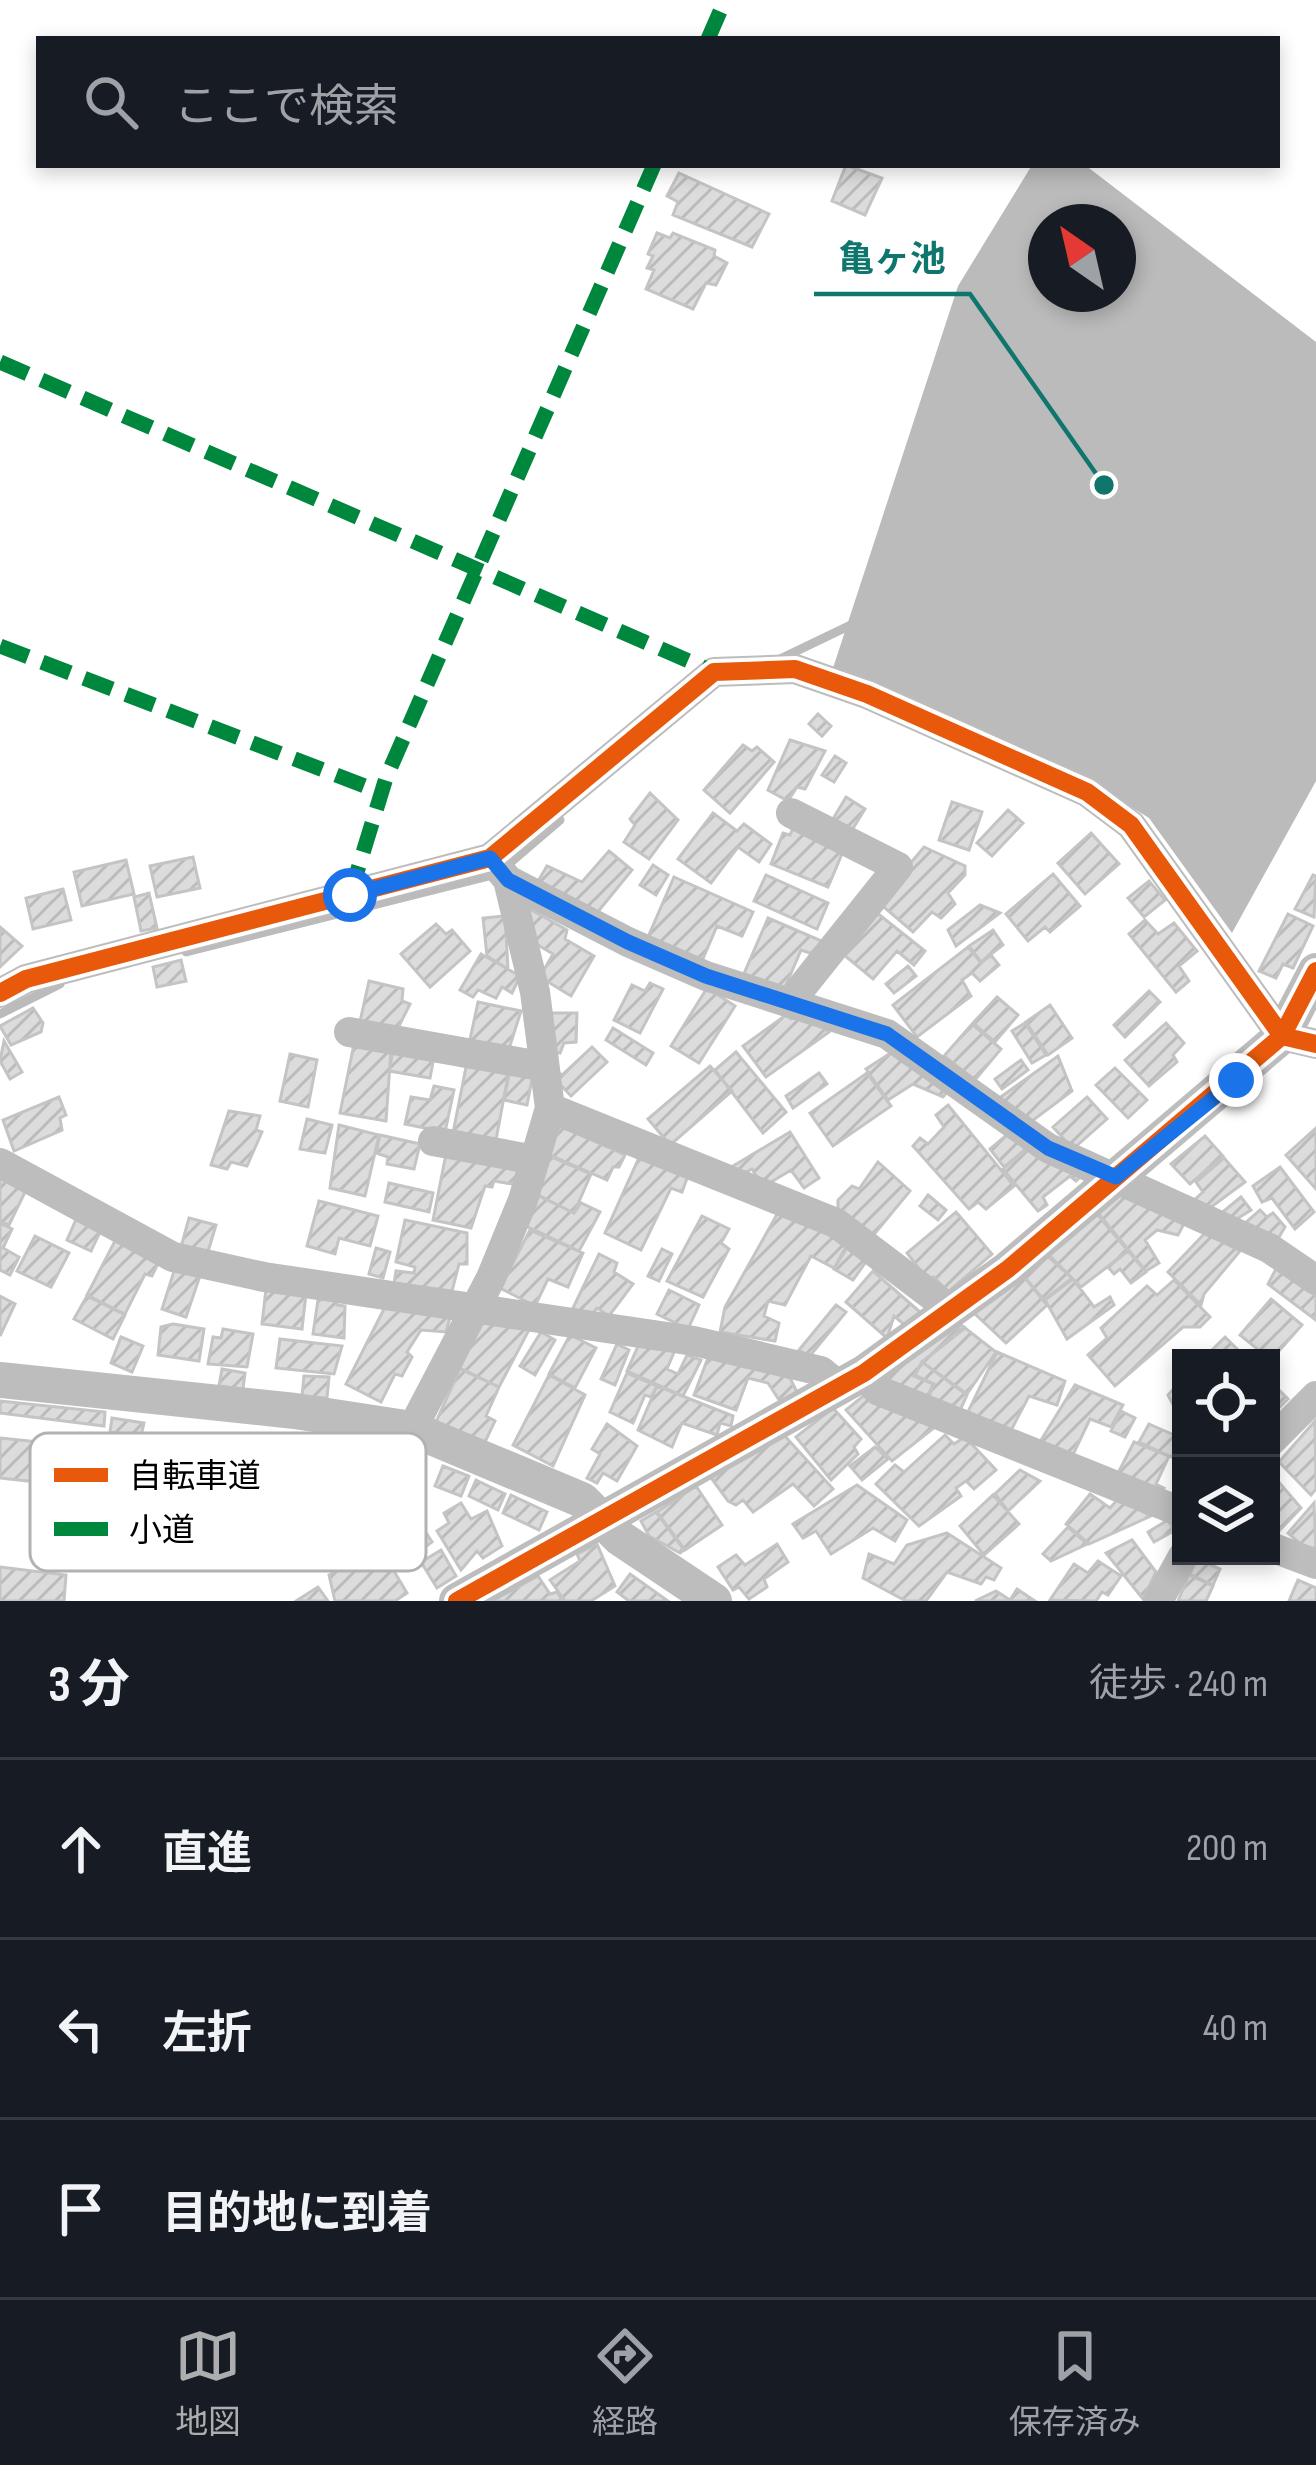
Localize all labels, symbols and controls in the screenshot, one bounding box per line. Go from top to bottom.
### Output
search box [36,36,1280,168]
icon: search [78,69,144,135]
text: ここで検索 [174,80,399,135]
north arrow [1028,204,1136,312]
callout: 亀ヶ池 [814,222,970,294]
text: 亀ヶ池 [838,239,946,282]
route start [323,868,377,922]
route end [1209,1053,1263,1107]
map controls [1172,1349,1280,1565]
button: locate [1172,1349,1280,1457]
legend [30,1433,426,1571]
text: 自転車道 [129,1457,261,1497]
button: layers [1172,1457,1280,1565]
text: 小道 [129,1511,195,1551]
text: 3 分 [48,1655,130,1716]
text: 徒歩 · 240 m [1089,1661,1268,1708]
icon: ahead [48,1816,114,1882]
text: 200 m [1186,1825,1268,1872]
text: 直進 [162,1827,252,1882]
icon: left [48,1996,114,2062]
text: 40 m [1203,2005,1268,2052]
text: 左折 [162,2007,252,2062]
icon: arrive [48,2176,114,2242]
text: 目的地に到着 [162,2187,432,2242]
tab: 地図 [175,2323,241,2443]
tab: 経路 [592,2323,658,2443]
tab: 保存済み [1009,2323,1141,2443]

